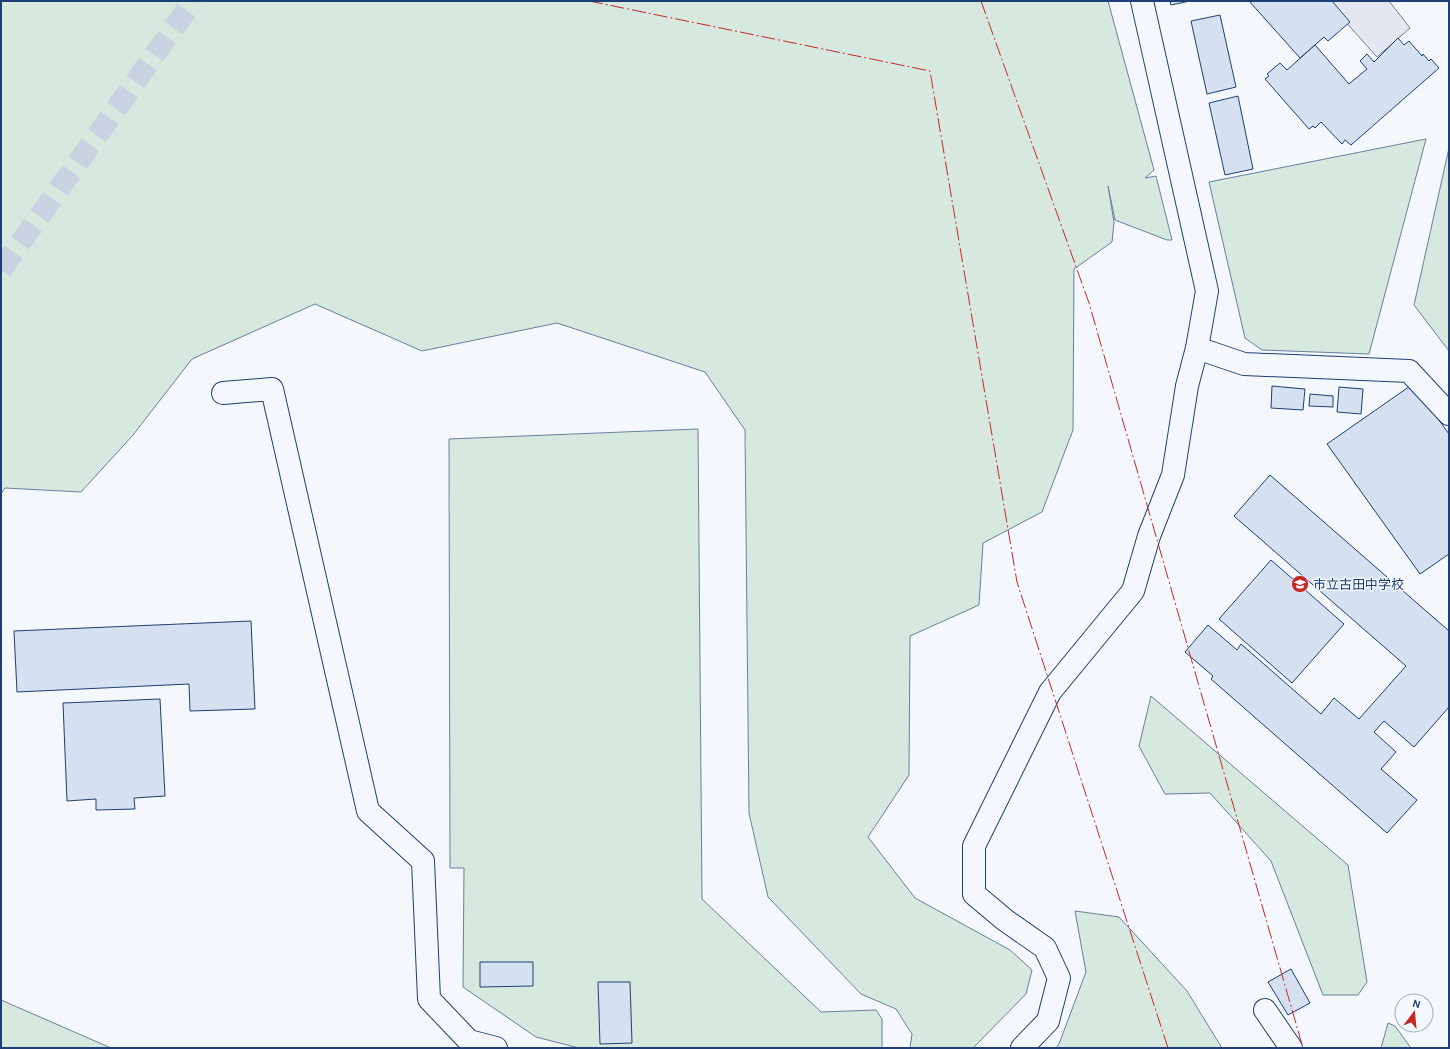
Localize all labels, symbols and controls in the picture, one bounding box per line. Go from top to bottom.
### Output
school or university icon: 市立古田中学校 [1290,574,1310,594]
place label: 市立古田中学校 [1313,577,1404,592]
north arrow [1394,993,1434,1033]
text: N [1411,997,1422,1011]

